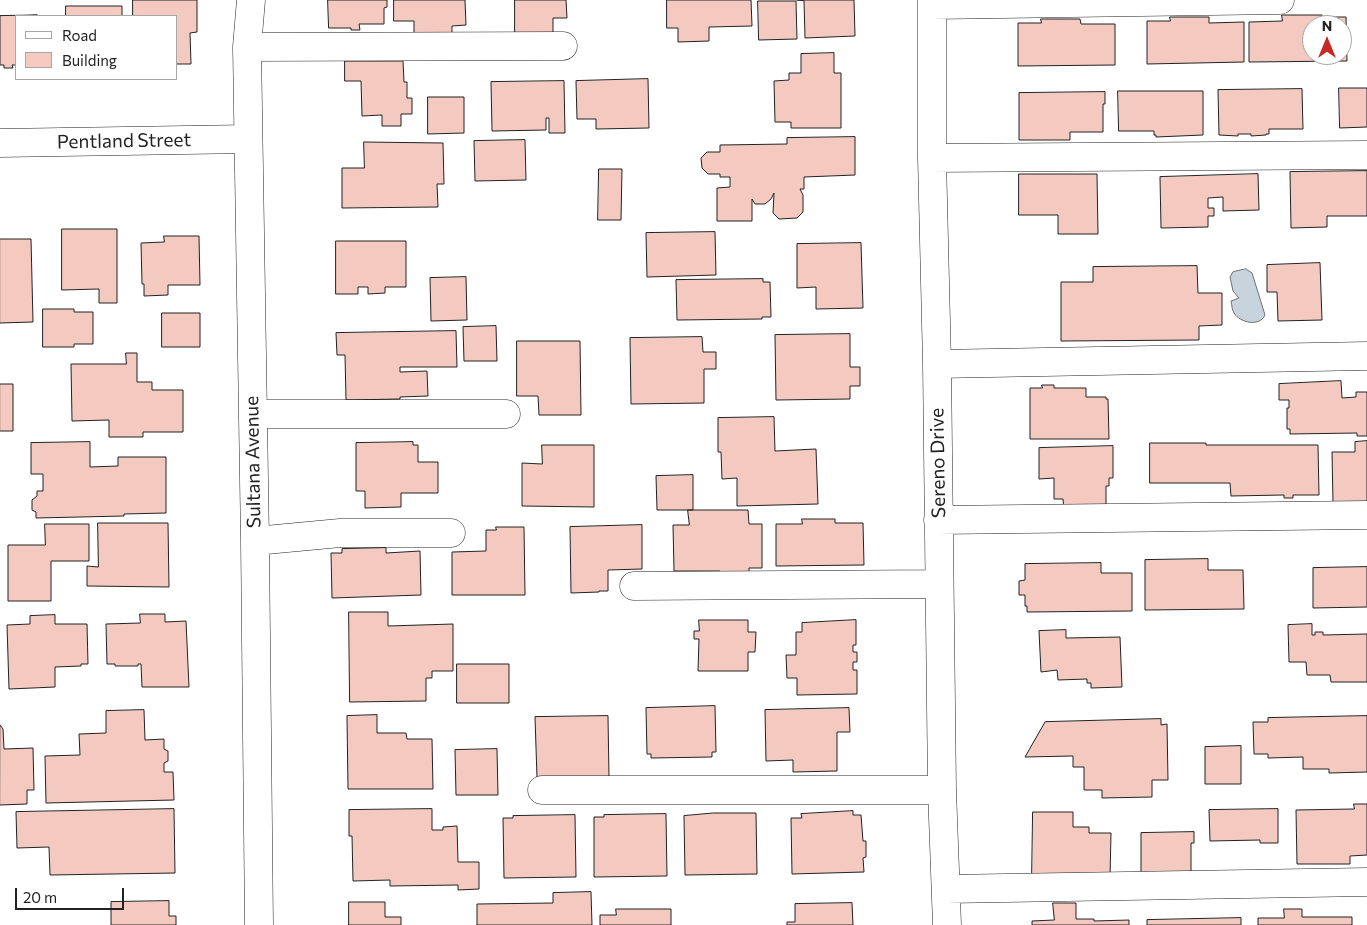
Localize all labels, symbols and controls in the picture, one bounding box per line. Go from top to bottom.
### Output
legend [15,15,178,80]
north arrow [1302,15,1352,65]
text: N [1322,17,1332,34]
text: Road [62,26,97,44]
text: Building [62,51,117,69]
street label: Pentland Street [57,128,191,154]
street label: Sultana Avenue [240,396,266,528]
street label: Sereno Drive [926,408,950,518]
scale bar [18,878,126,910]
text: 20 m [23,888,57,906]

